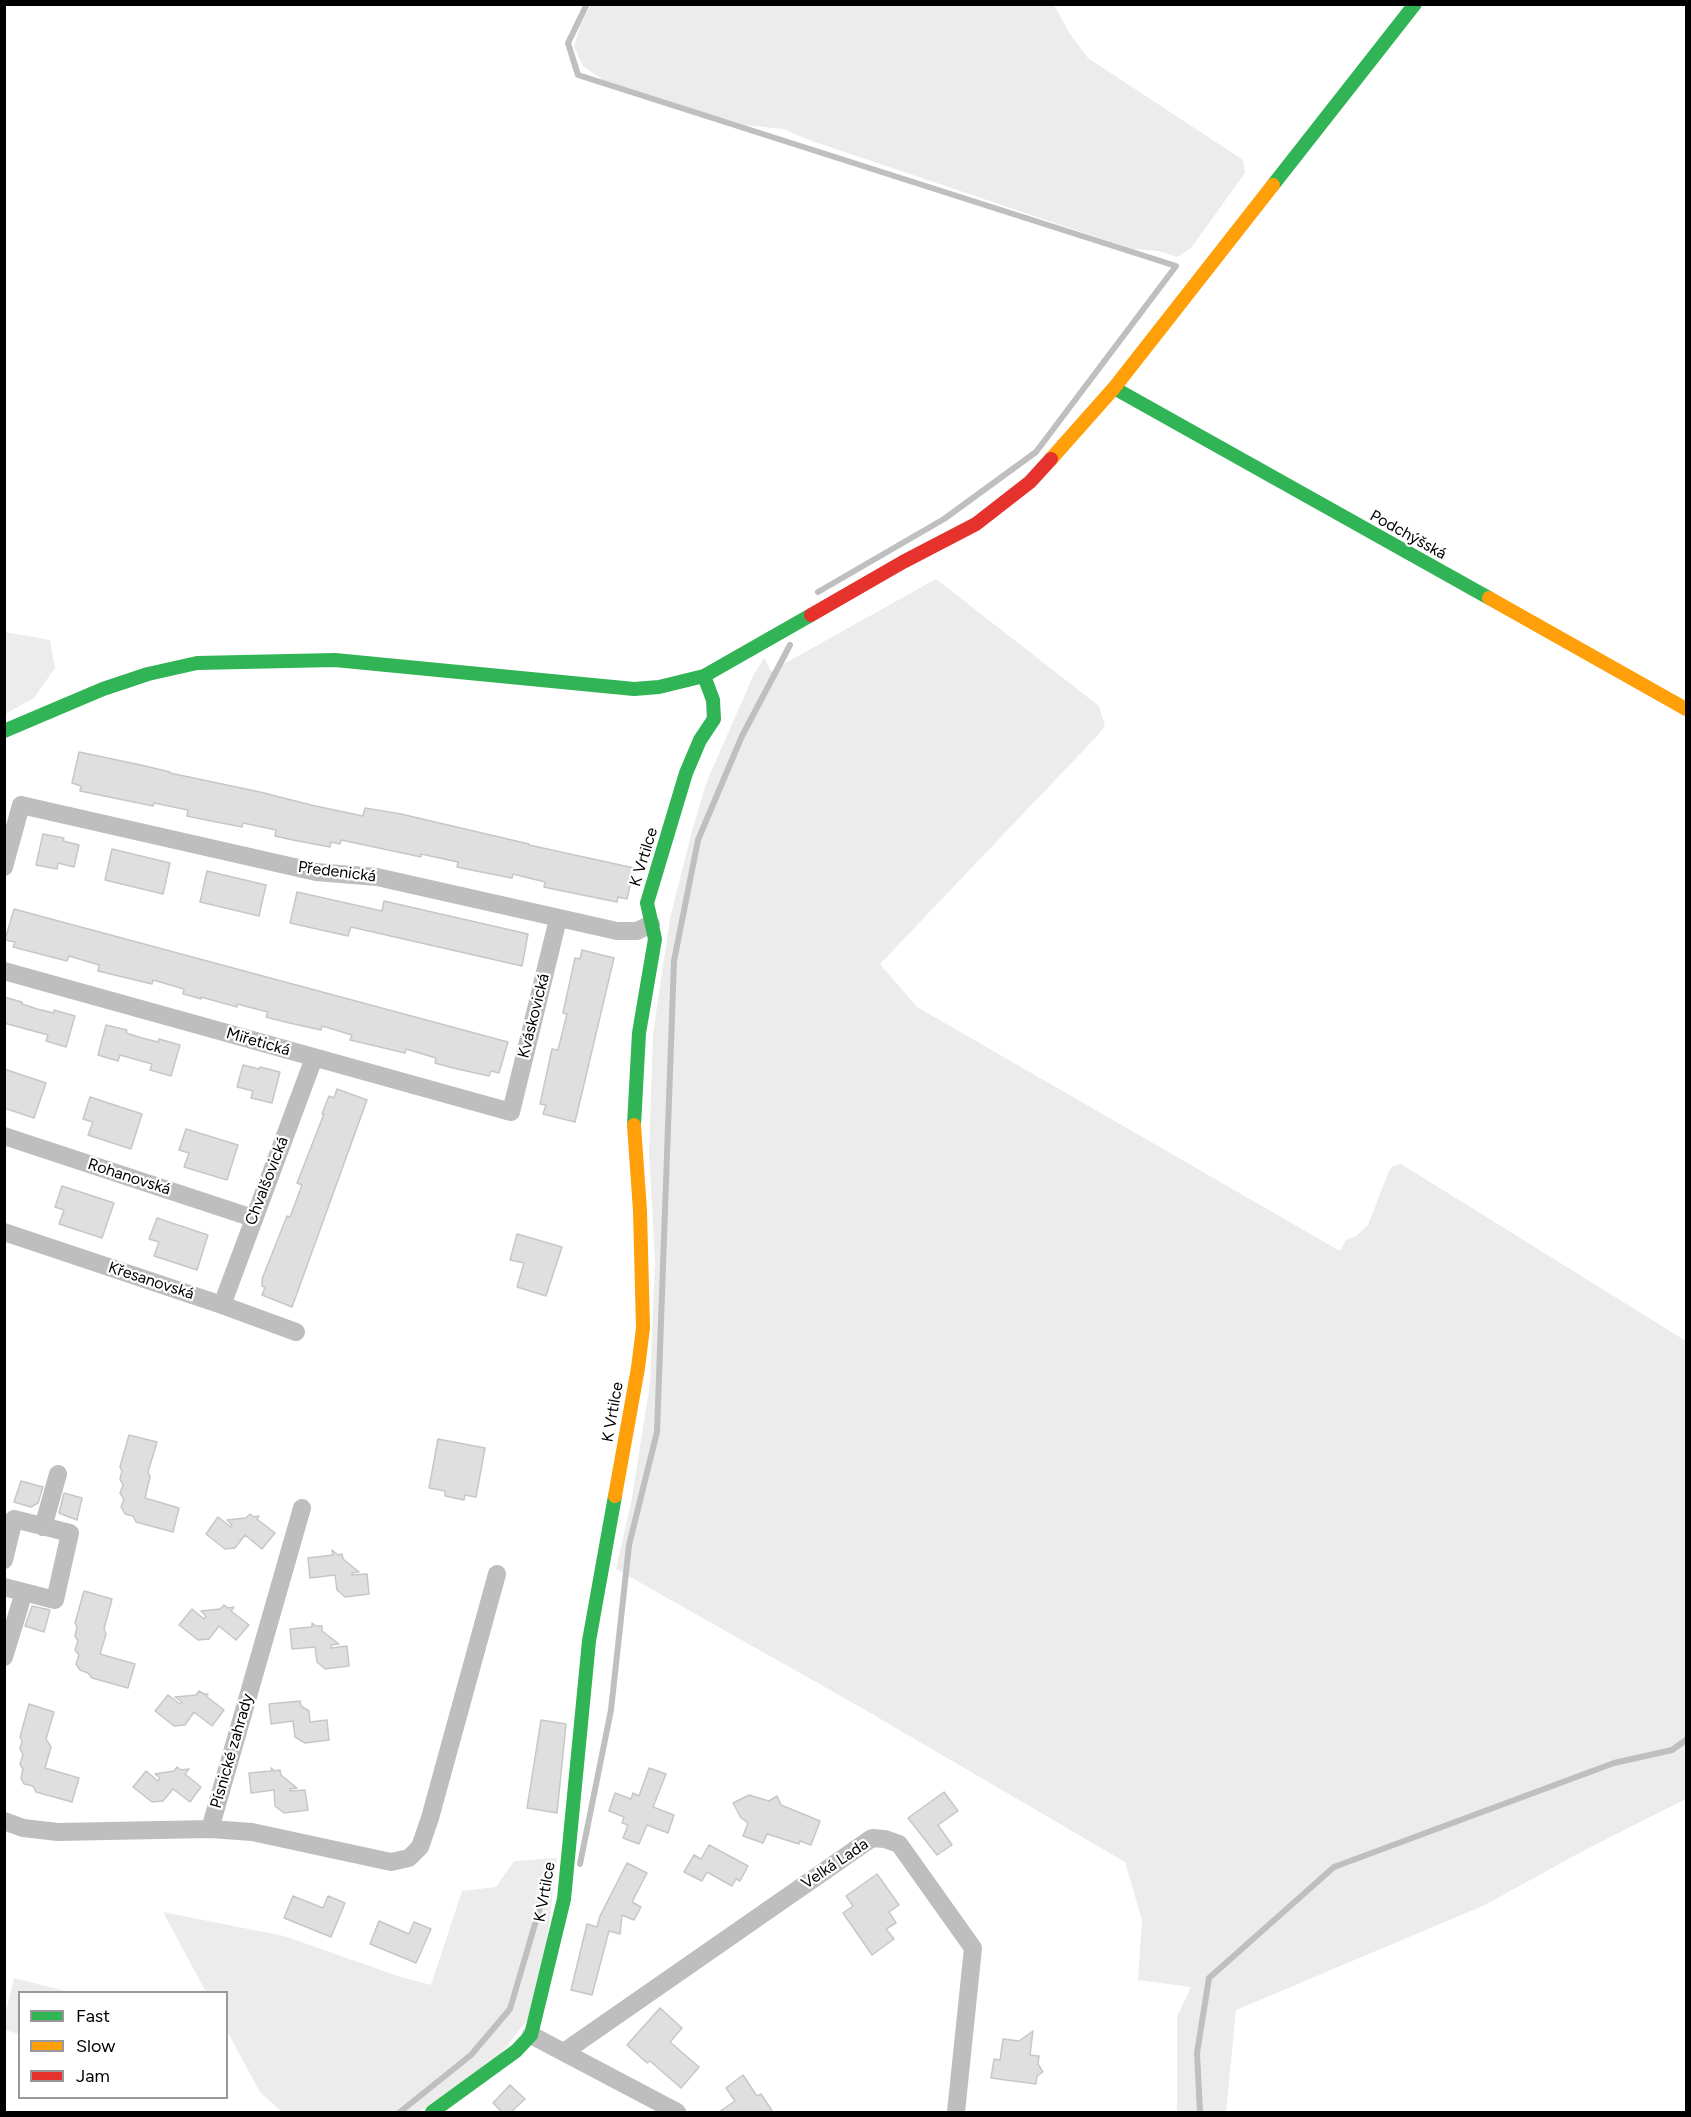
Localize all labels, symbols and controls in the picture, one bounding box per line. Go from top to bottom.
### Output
street label: Podchýšská [1366,506,1450,564]
street label: K Vrtilce [626,825,662,889]
street label: Předenická [297,858,377,886]
street label: Kváskovická [514,972,554,1060]
street label: Miřetická [224,1024,292,1060]
street label: Chvalšovická [241,1134,293,1228]
street label: Rohanovská [85,1155,173,1199]
street label: Křesanovská [106,1258,196,1304]
street label: K Vrtilce [598,1380,628,1444]
street label: Písnické zahrady [206,1691,258,1811]
street label: Velká Lada [798,1835,872,1893]
street label: K Vrtilce [530,1860,560,1924]
legend [18,1991,228,2099]
text: Fast [76,2005,110,2027]
text: Slow [76,2035,115,2057]
text: Jam [76,2065,110,2087]

